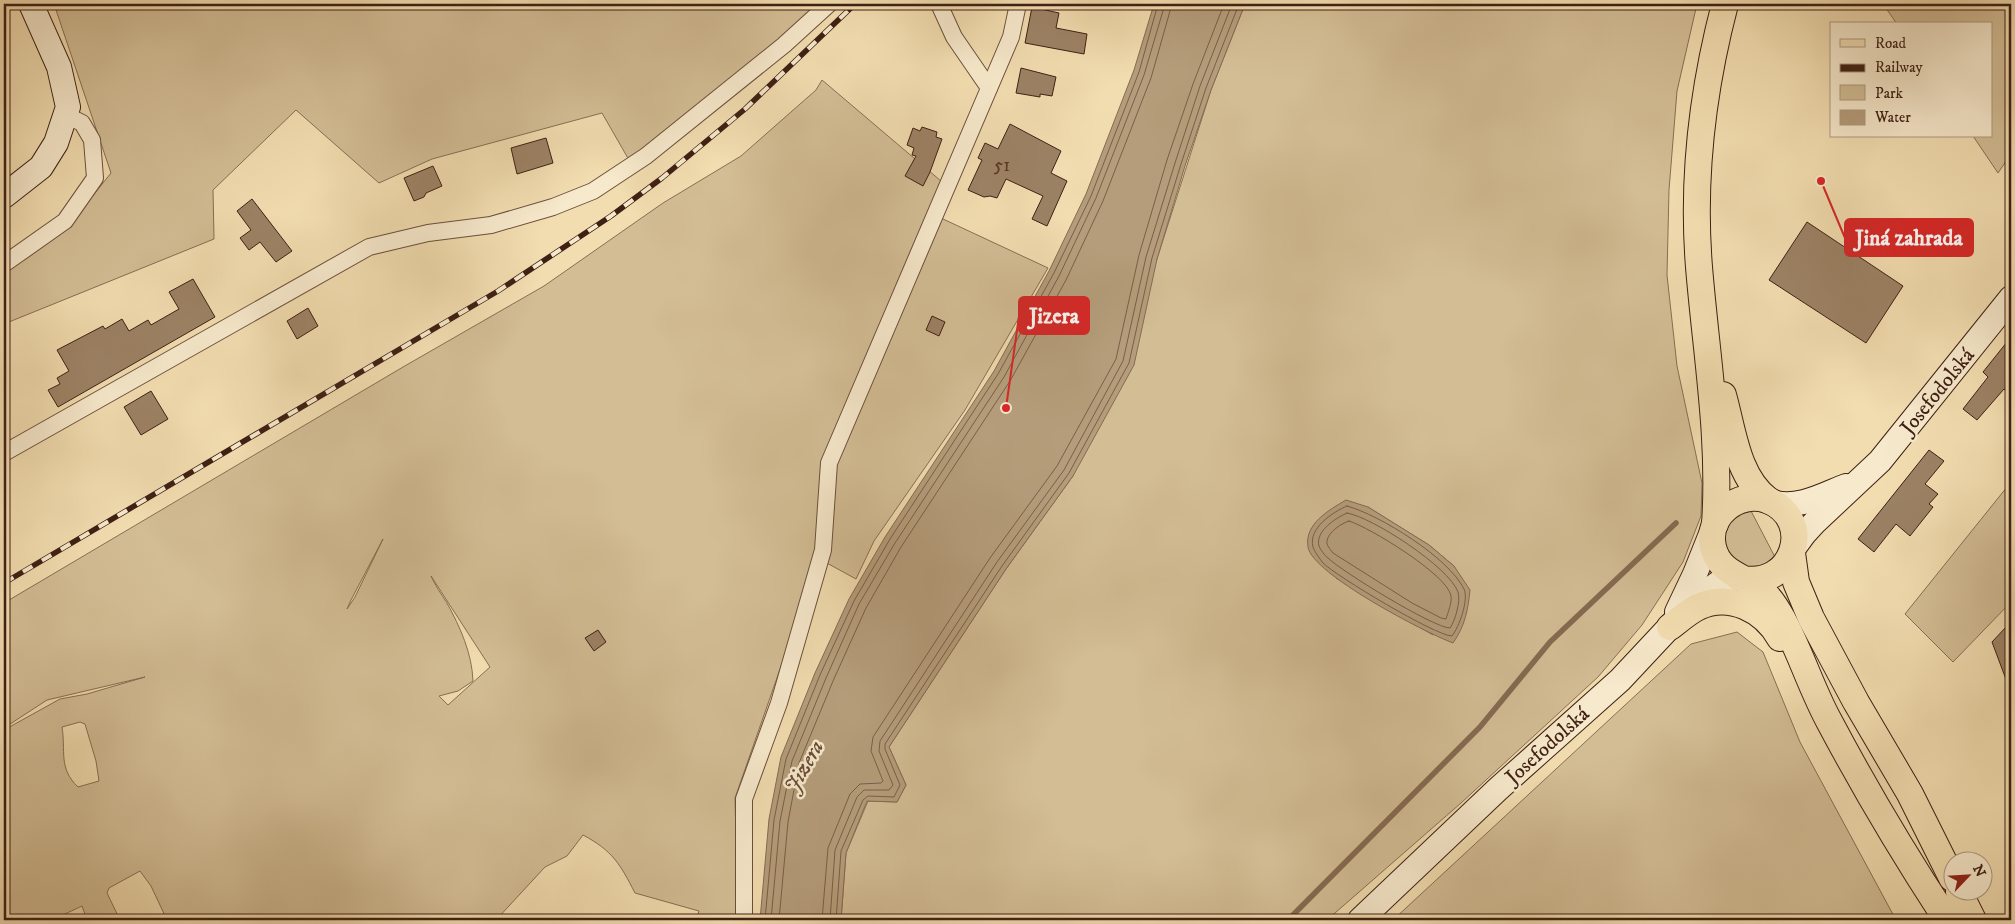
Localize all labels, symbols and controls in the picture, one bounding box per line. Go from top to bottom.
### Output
legend [1830,22,1992,138]
text: Road [1875,34,1907,53]
text: Railway [1875,58,1923,77]
text: Park [1875,84,1904,103]
text: Water [1874,108,1911,127]
house number: 51 [994,154,1010,177]
callout: Jiná zahrada [1845,219,1973,256]
text: Jiná zahrada [1852,225,1964,252]
callout: Jizera [1019,297,1089,334]
text: Jizera [1026,303,1080,330]
street label: Josefodolská [1894,343,1981,442]
street label: Josefodolská [1499,701,1595,792]
water label: Jizera [778,736,830,798]
north arrow [1942,852,1992,902]
text: N [1968,862,1990,880]

